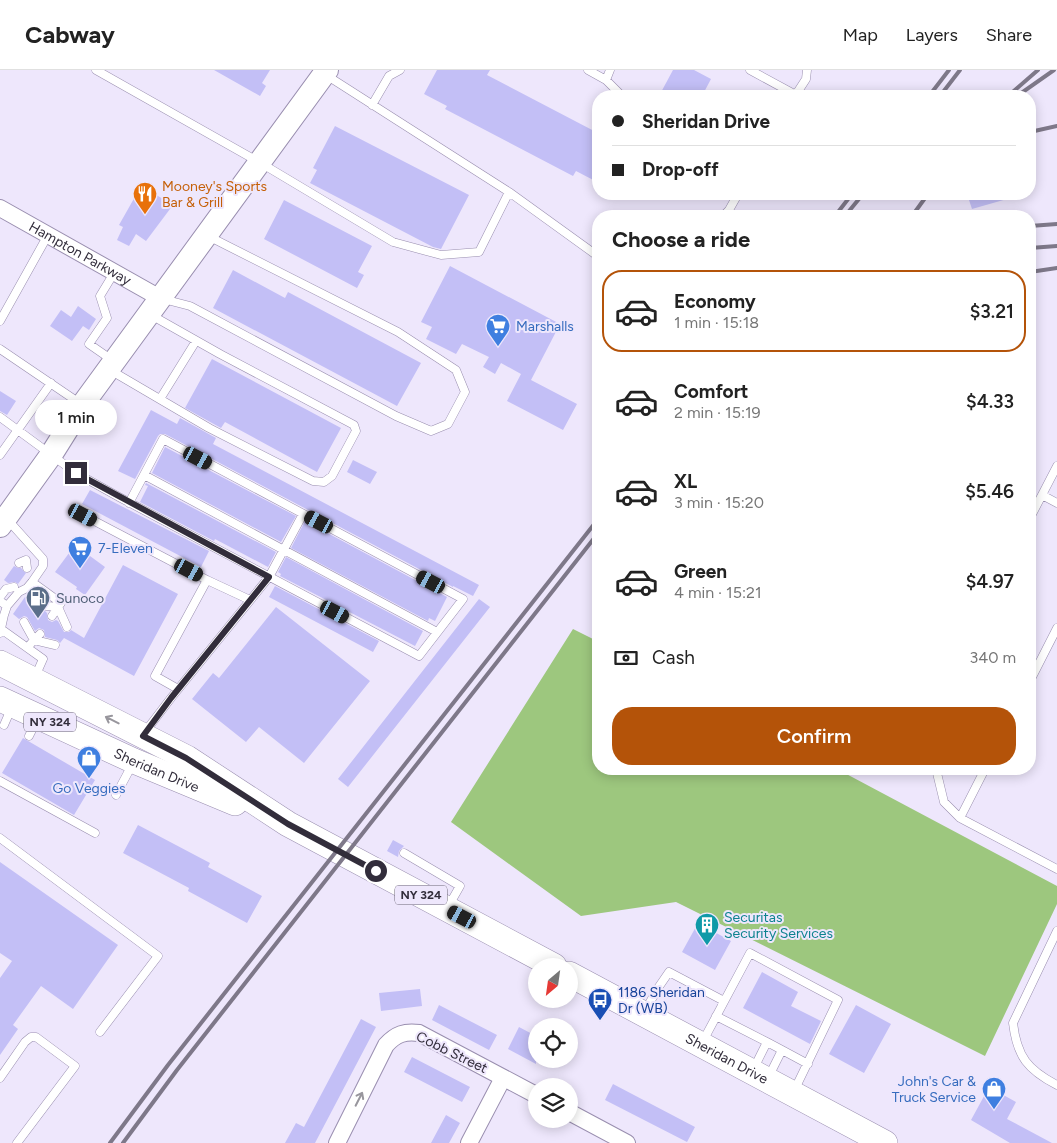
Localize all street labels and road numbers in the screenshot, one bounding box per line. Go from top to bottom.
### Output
street label: Hampton Parkway [26,218,135,289]
road number: NY 324 [24,712,76,732]
street label: Sheridan Drive [111,745,202,796]
road number: NY 324 [395,886,447,904]
street label: Cobb Street [413,1028,490,1077]
street label: Sheridan Drive [682,1030,771,1088]

